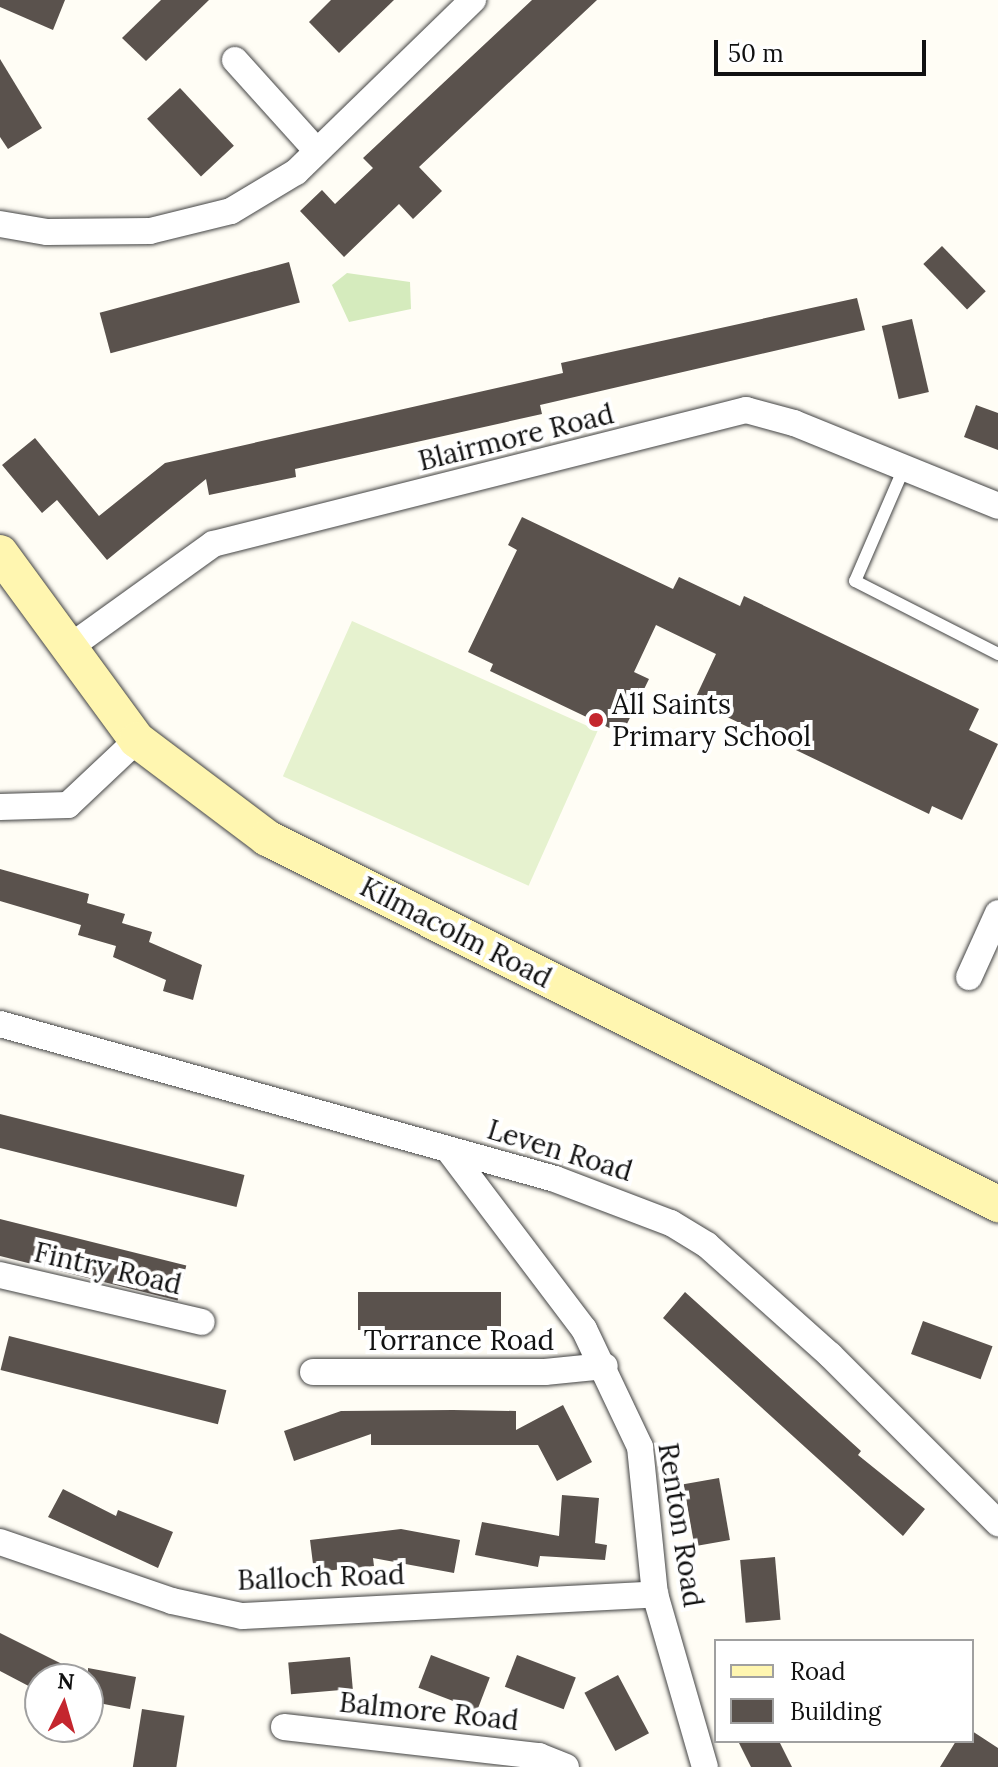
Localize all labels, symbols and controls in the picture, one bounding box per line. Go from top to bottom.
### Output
scale bar [718,24,930,74]
text: 50 m [728,38,784,69]
street label: Blairmore Road [415,396,617,478]
place label: All Saints Primary School [612,687,811,753]
marker: All Saints Primary School [587,711,605,729]
street label: Kilmacolm Road [355,869,557,995]
street label: Leven Road [484,1112,636,1188]
street label: Fintry Road [31,1235,185,1301]
street label: Torrance Road [364,1323,554,1357]
street label: Renton Road [651,1440,711,1610]
street label: Balloch Road [237,1557,405,1597]
legend [714,1639,974,1743]
text: Road [790,1656,846,1687]
north arrow [24,1663,104,1743]
text: N [56,1666,76,1696]
street label: Balmore Road [338,1685,520,1737]
text: Building [790,1696,881,1727]

